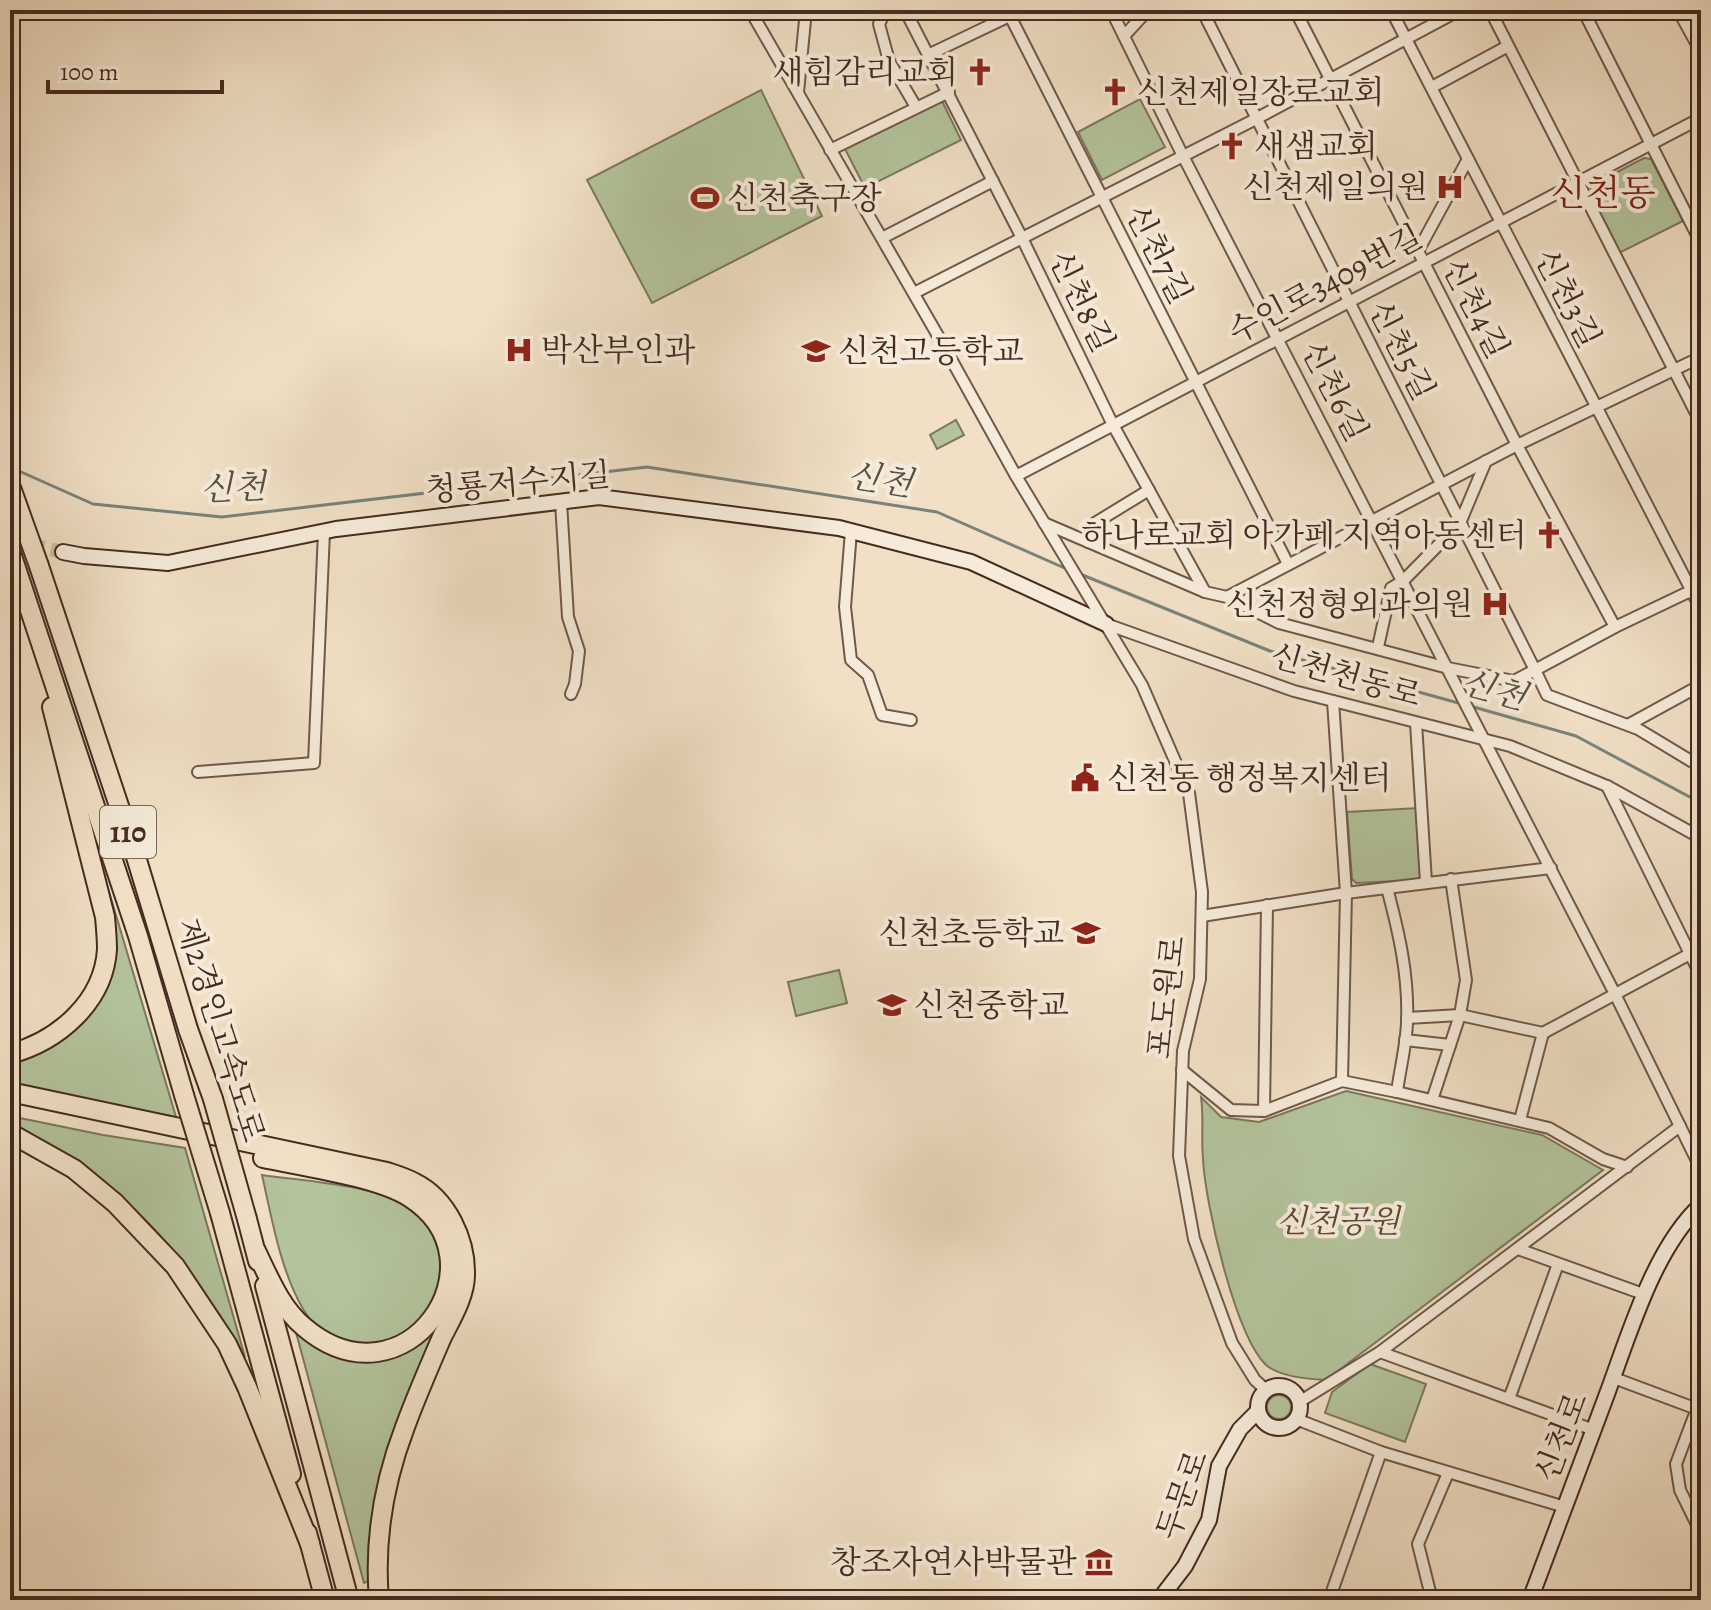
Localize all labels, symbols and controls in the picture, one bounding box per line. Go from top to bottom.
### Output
scale bar [48,44,222,94]
place label: 새힘감리교회 [773,50,958,94]
text: 100 m [60,56,119,88]
church icon: 새힘감리교회 [965,57,995,87]
place label: 신천제일장로교회 [1137,70,1384,114]
church icon: 신천제일장로교회 [1100,77,1130,107]
place label: 새샘교회 [1254,124,1378,168]
church icon: 새샘교회 [1217,131,1247,161]
place label: 신천제일의원 [1243,165,1428,209]
district label: 신천동 [1551,168,1655,217]
hospital icon: 신천제일의원 [1435,172,1465,202]
place label: 신천축구장 [727,176,882,220]
sports icon: 신천축구장 [690,183,720,213]
street label: 신천7길 [1115,197,1203,311]
street label: 수인로3409번길 [1220,214,1430,354]
street label: 신천3길 [1524,241,1612,355]
street label: 신천8길 [1038,243,1126,359]
street label: 신천4길 [1432,250,1520,366]
street label: 신천5길 [1358,293,1446,407]
place label: 박산부인과 [541,328,696,372]
place label: 신천고등학교 [838,329,1024,373]
street label: 신천6길 [1291,333,1379,449]
hospital icon: 박산부인과 [504,335,534,365]
school or university icon: 신천고등학교 [801,336,831,366]
water label: 신천 [844,451,918,508]
street label: 청룡저수지길 [424,452,612,512]
water label: 신천 [199,463,269,512]
place label: 하나로교회 아가페 지역아동센터 [1082,513,1527,557]
church icon: 하나로교회 아가페 지역아동센터 [1534,520,1564,550]
place label: 신천정형외과의원 [1226,582,1473,626]
hospital icon: 신천정형외과의원 [1480,589,1510,619]
street label: 신천천동로 [1266,633,1426,717]
water label: 신천 [1456,658,1534,722]
place label: 신천동 행정복지센터 [1107,756,1392,800]
public building icon: 신천동 행정복지센터 [1070,763,1100,793]
road number: 110 [100,806,156,858]
place label: 신천초등학교 [879,911,1064,955]
street label: 제2경인고속도로 [166,913,276,1147]
school or university icon: 신천초등학교 [1071,918,1101,948]
street label: 포도원로 [1137,933,1195,1061]
place label: 신천중학교 [914,983,1069,1027]
school or university icon: 신천중학교 [877,990,907,1020]
park label: 신천공원 [1276,1199,1402,1243]
street label: 신천로 [1524,1386,1598,1488]
street label: 두문로 [1145,1444,1219,1546]
place label: 창조자연사박물관 [830,1540,1077,1584]
museum icon: 창조자연사박물관 [1084,1547,1114,1577]

